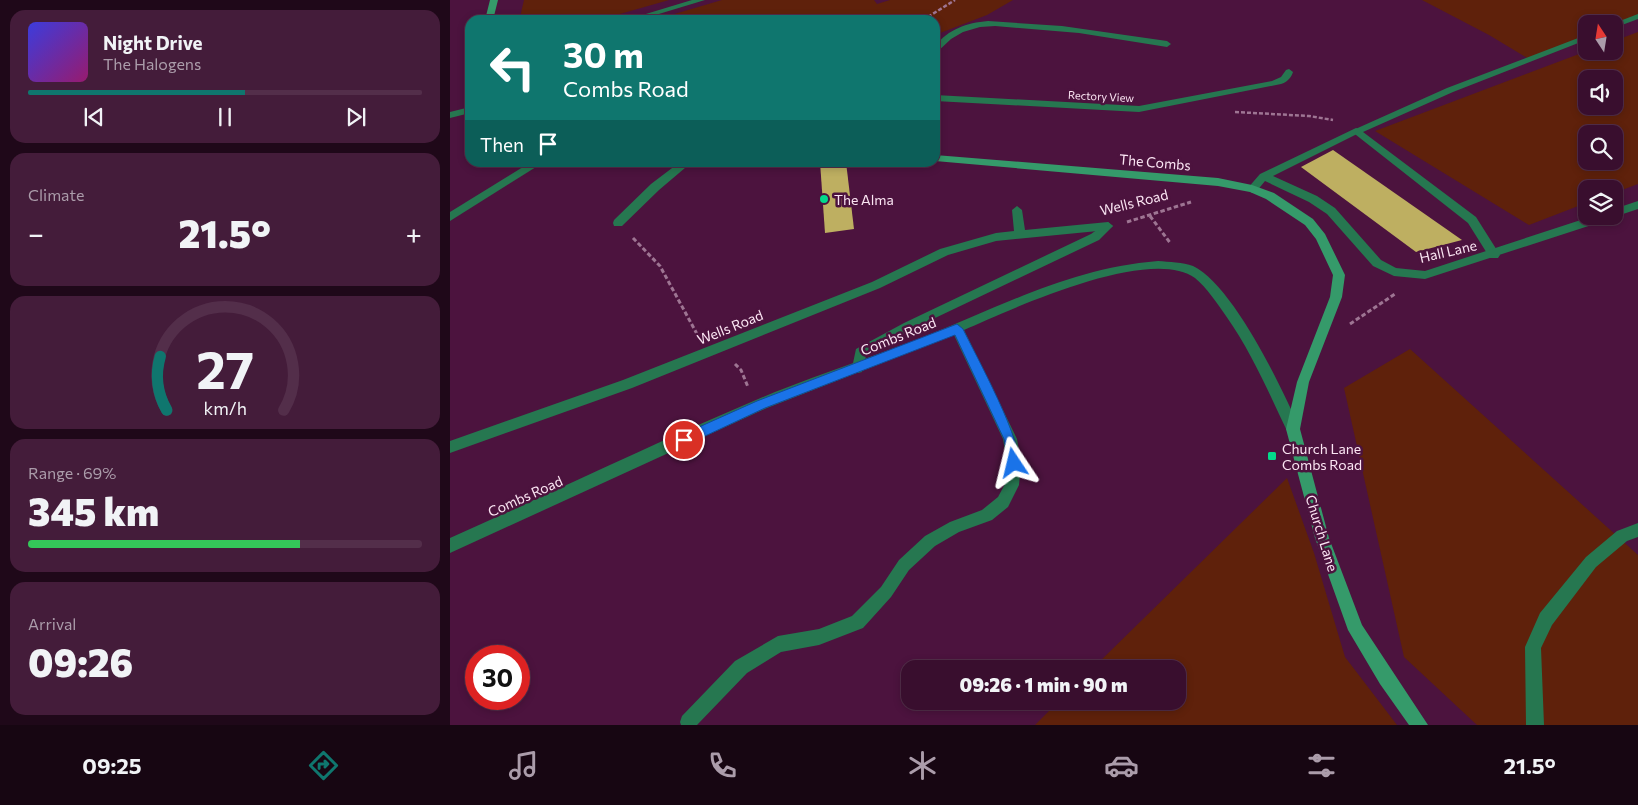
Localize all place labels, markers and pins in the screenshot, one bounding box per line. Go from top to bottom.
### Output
place label: The Alma [834,191,894,208]
marker: The Alma [818,193,830,205]
pin [663,419,705,461]
place label: Church Lane Combs Road [1282,440,1362,473]
marker: Church Lane Combs Road [1266,450,1278,462]

